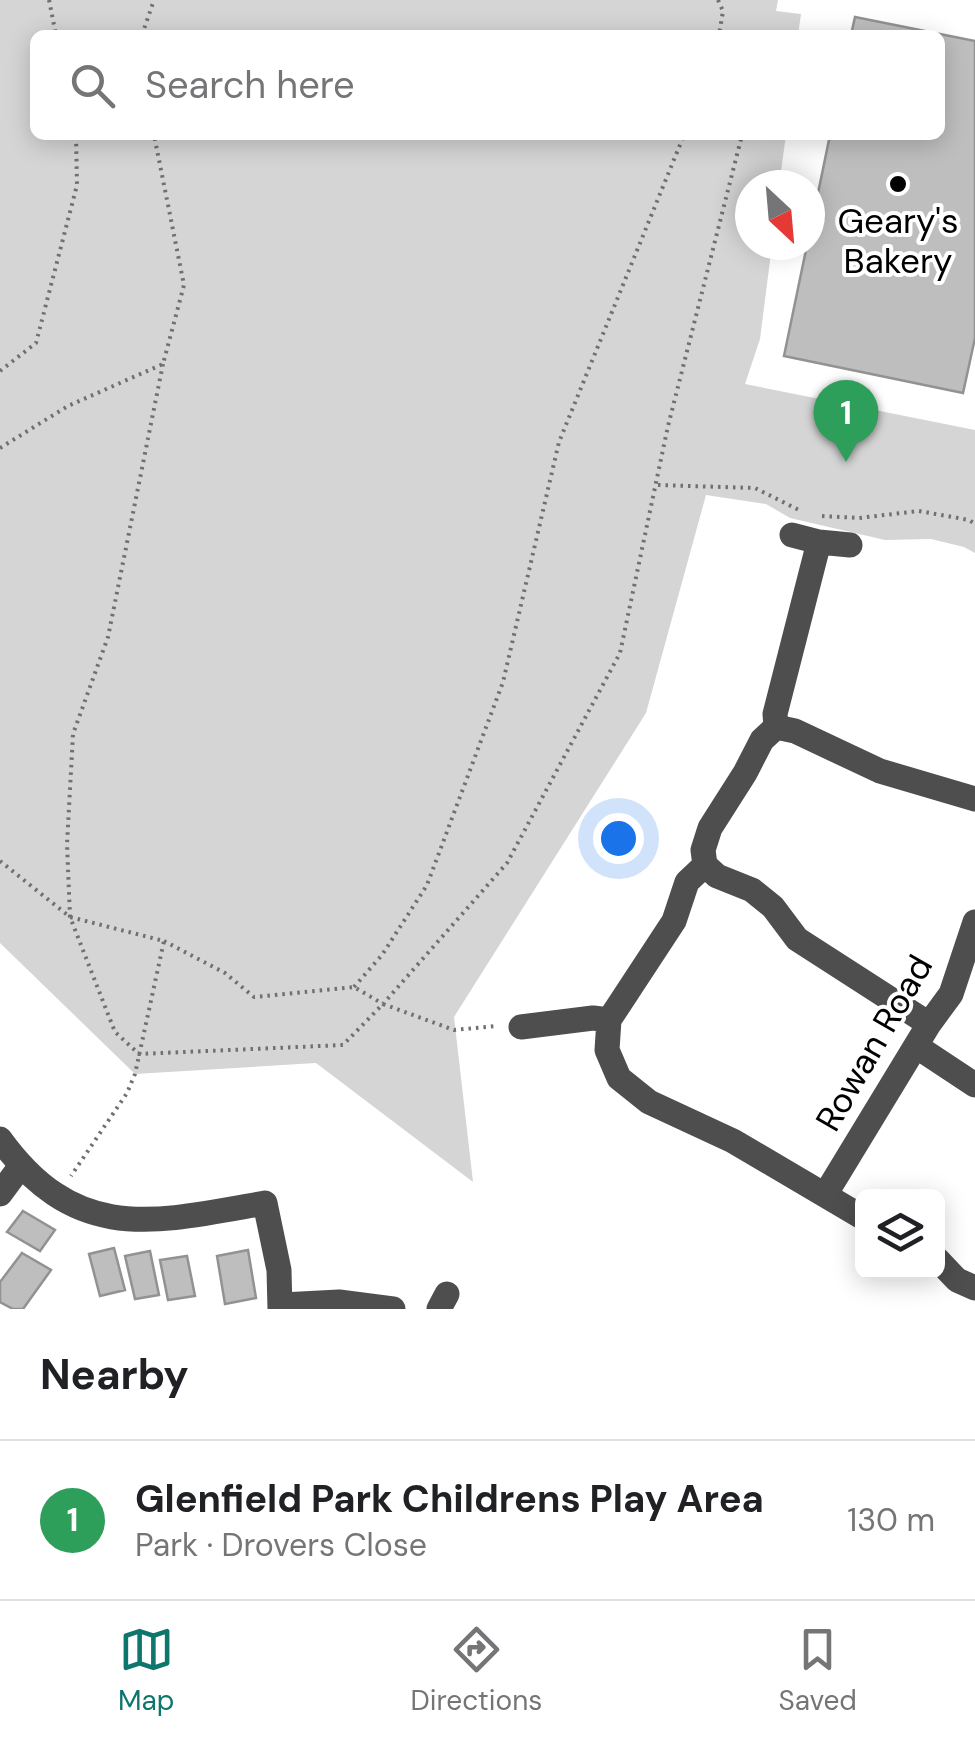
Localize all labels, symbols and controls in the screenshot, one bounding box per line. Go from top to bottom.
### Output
search box [30,30,945,140]
icon: search [65,58,120,113]
text: Search here [145,60,355,110]
north arrow [735,170,825,260]
marker: Geary's Bakery [887,173,909,195]
place label: Geary's Bakery [838,198,959,284]
pin: 1 [814,380,878,462]
your location [593,813,644,864]
street label: Rowan Road [805,947,943,1139]
map controls [855,1189,945,1279]
button: layers [855,1189,945,1279]
text: Nearby [40,1347,189,1402]
text: Glenfield Park Childrens Play Area [135,1474,764,1524]
text: 1 [67,1499,78,1541]
text: 130 m [847,1499,935,1541]
text: Park · Drovers Close [135,1524,427,1566]
tab: Map [118,1622,174,1719]
tab: Directions [411,1622,542,1719]
tab: Saved [778,1622,857,1719]

